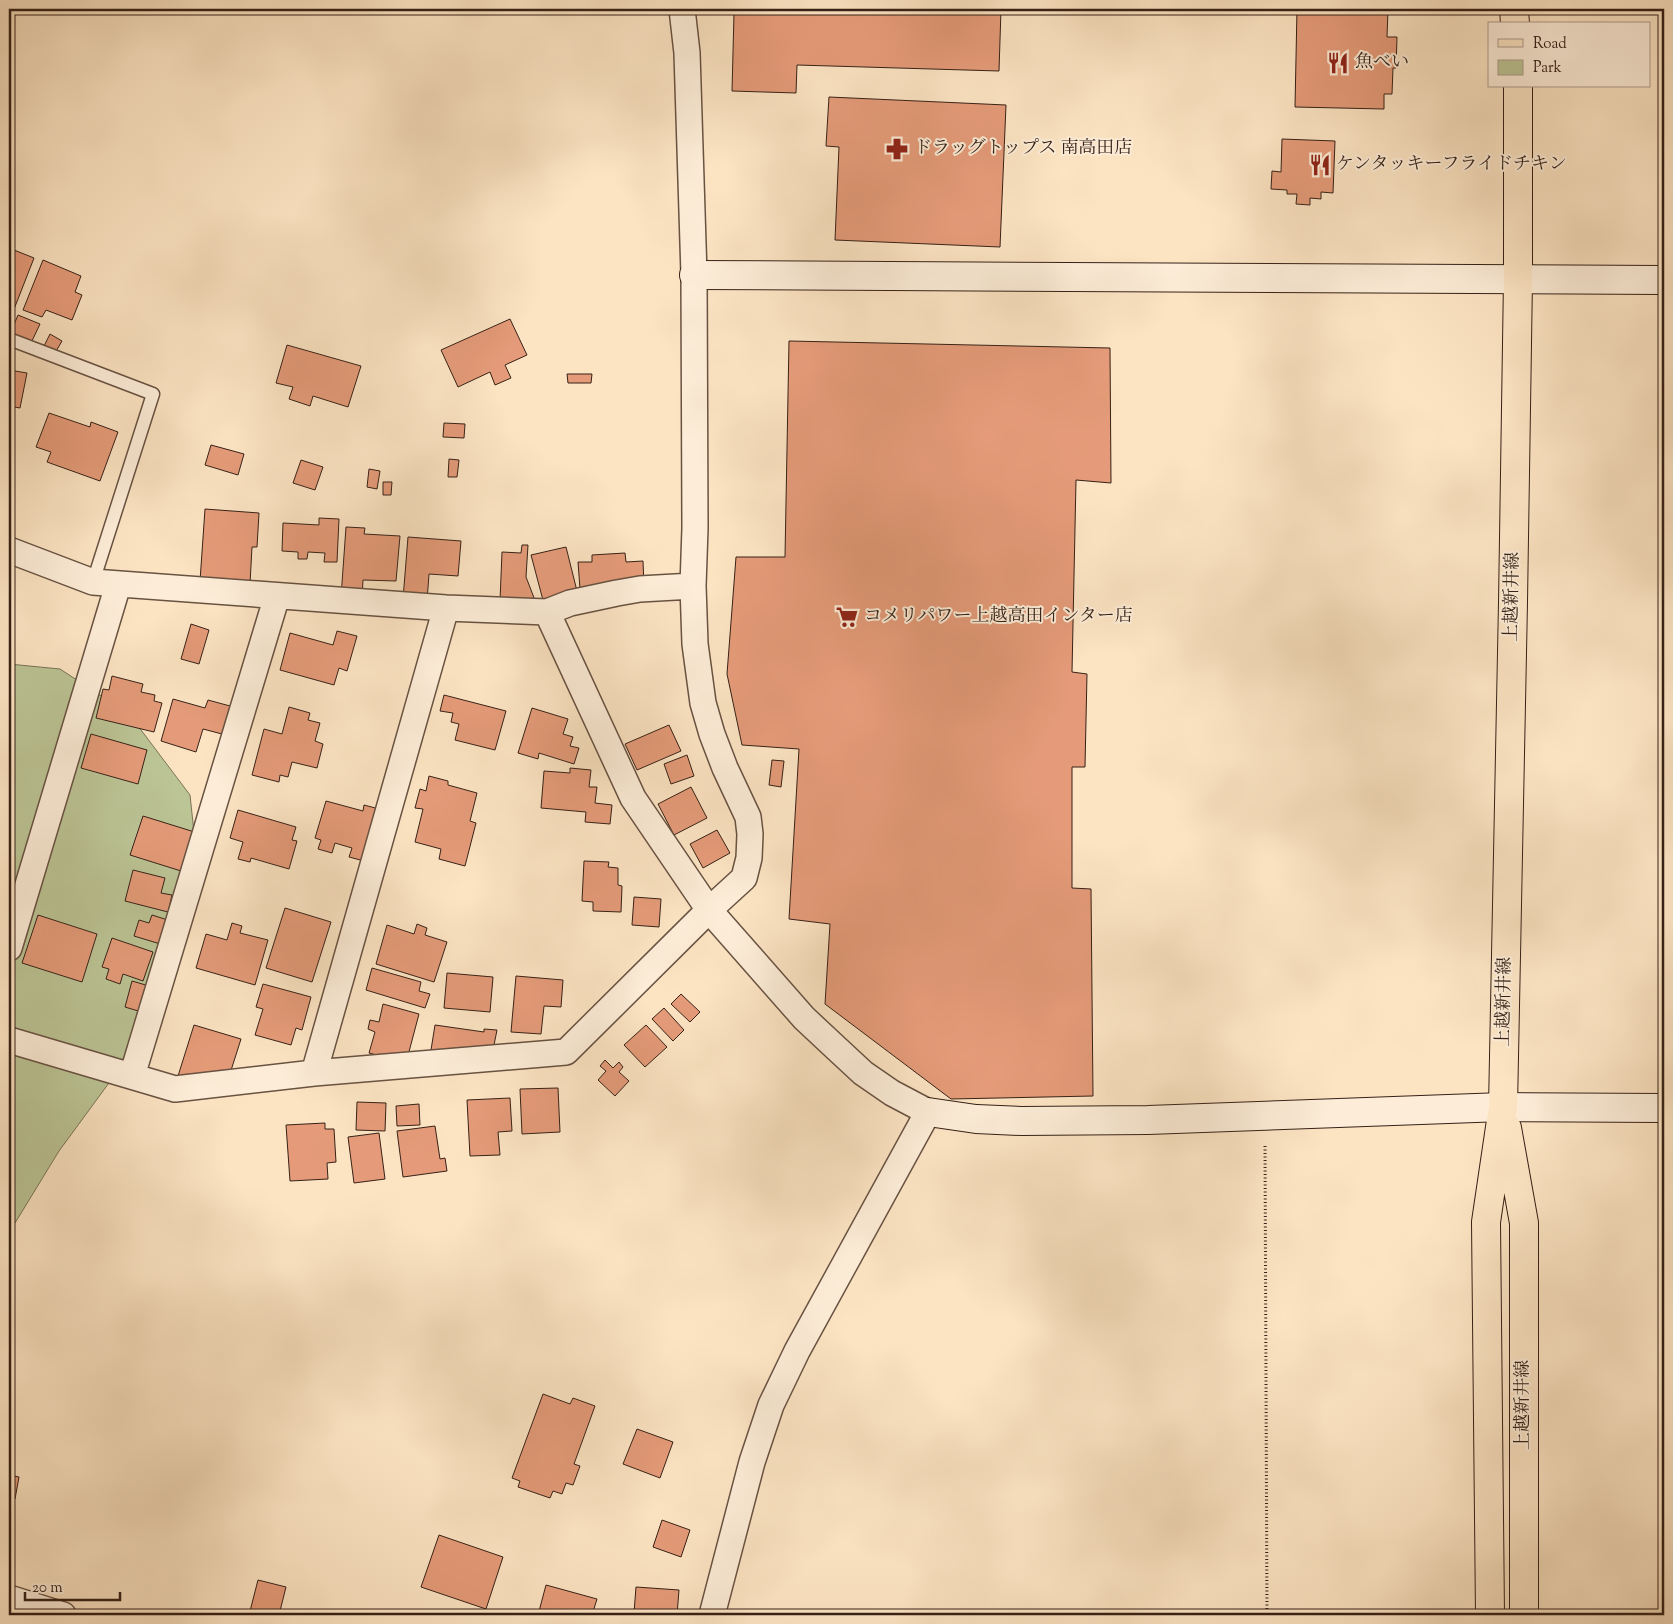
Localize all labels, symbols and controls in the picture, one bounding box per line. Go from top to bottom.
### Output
legend [1488,22,1650,88]
text: Road [1533,34,1567,55]
restaurant icon: 魚べい [1325,50,1351,76]
place label: 魚べい [1355,50,1409,76]
text: Park [1533,58,1562,79]
pharmacy icon: ドラッグトップス 南高田店 [884,136,910,162]
place label: ドラッグトップス 南高田店 [914,136,1132,162]
restaurant icon: ケンタッキーフライドチキン [1307,152,1333,178]
place label: ケンタッキーフライドチキン [1336,152,1567,178]
street label: 上越新井線 [1499,552,1527,642]
supermarket icon: コメリパワー上越高田インター店 [834,604,860,630]
place label: コメリパワー上越高田インター店 [864,604,1133,630]
street label: 上越新井線 [1491,957,1519,1047]
street label: 上越新井線 [1511,1360,1537,1450]
scale bar [25,1569,120,1601]
text: 20 m [32,1578,63,1599]

